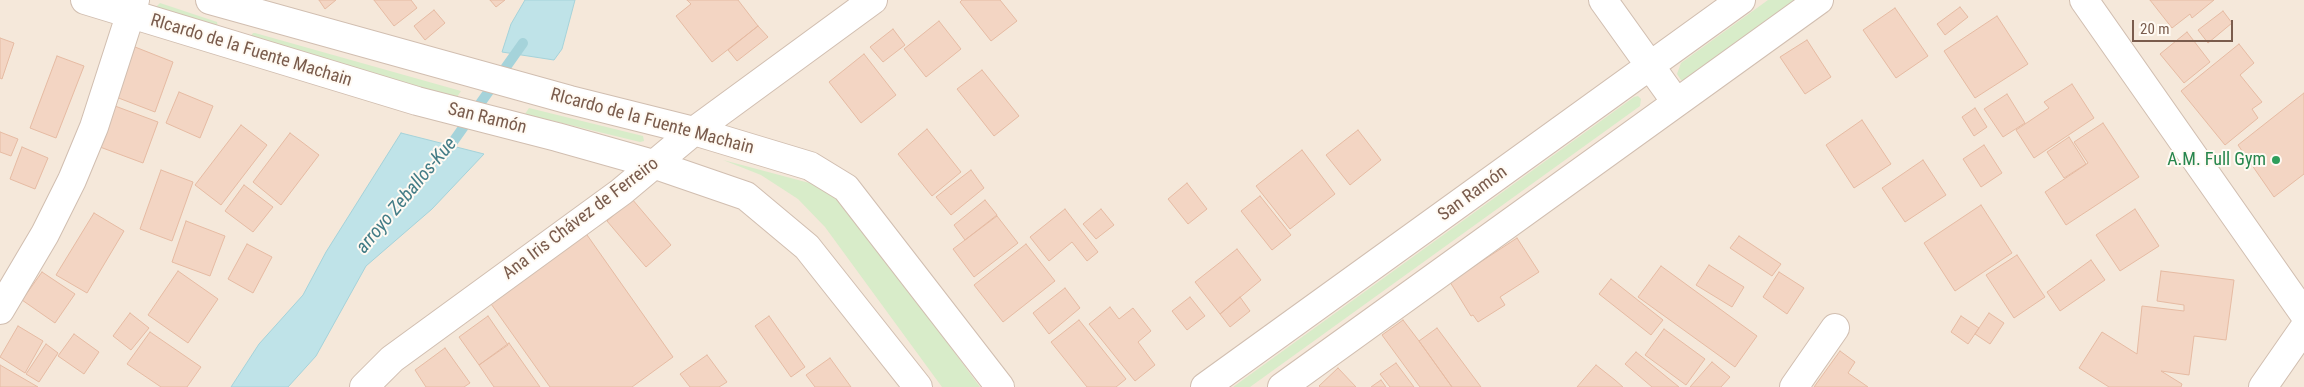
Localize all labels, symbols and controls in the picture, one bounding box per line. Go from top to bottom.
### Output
street label: RIcardo de la Fuente Machain [148,10,354,92]
scale bar [2134,10,2235,42]
text: 20 m [2140,20,2170,38]
street label: RIcardo de la Fuente Machain [548,84,756,160]
street label: San Ramón [445,99,529,139]
water label: arroyo Zeballos-Kue [352,133,462,259]
place label: A.M. Full Gym [2167,149,2266,171]
street label: Ana Iris Chávez de Ferreiro [499,153,663,285]
marker: A.M. Full Gym [2270,154,2282,166]
street label: San Ramón [1434,162,1512,226]

